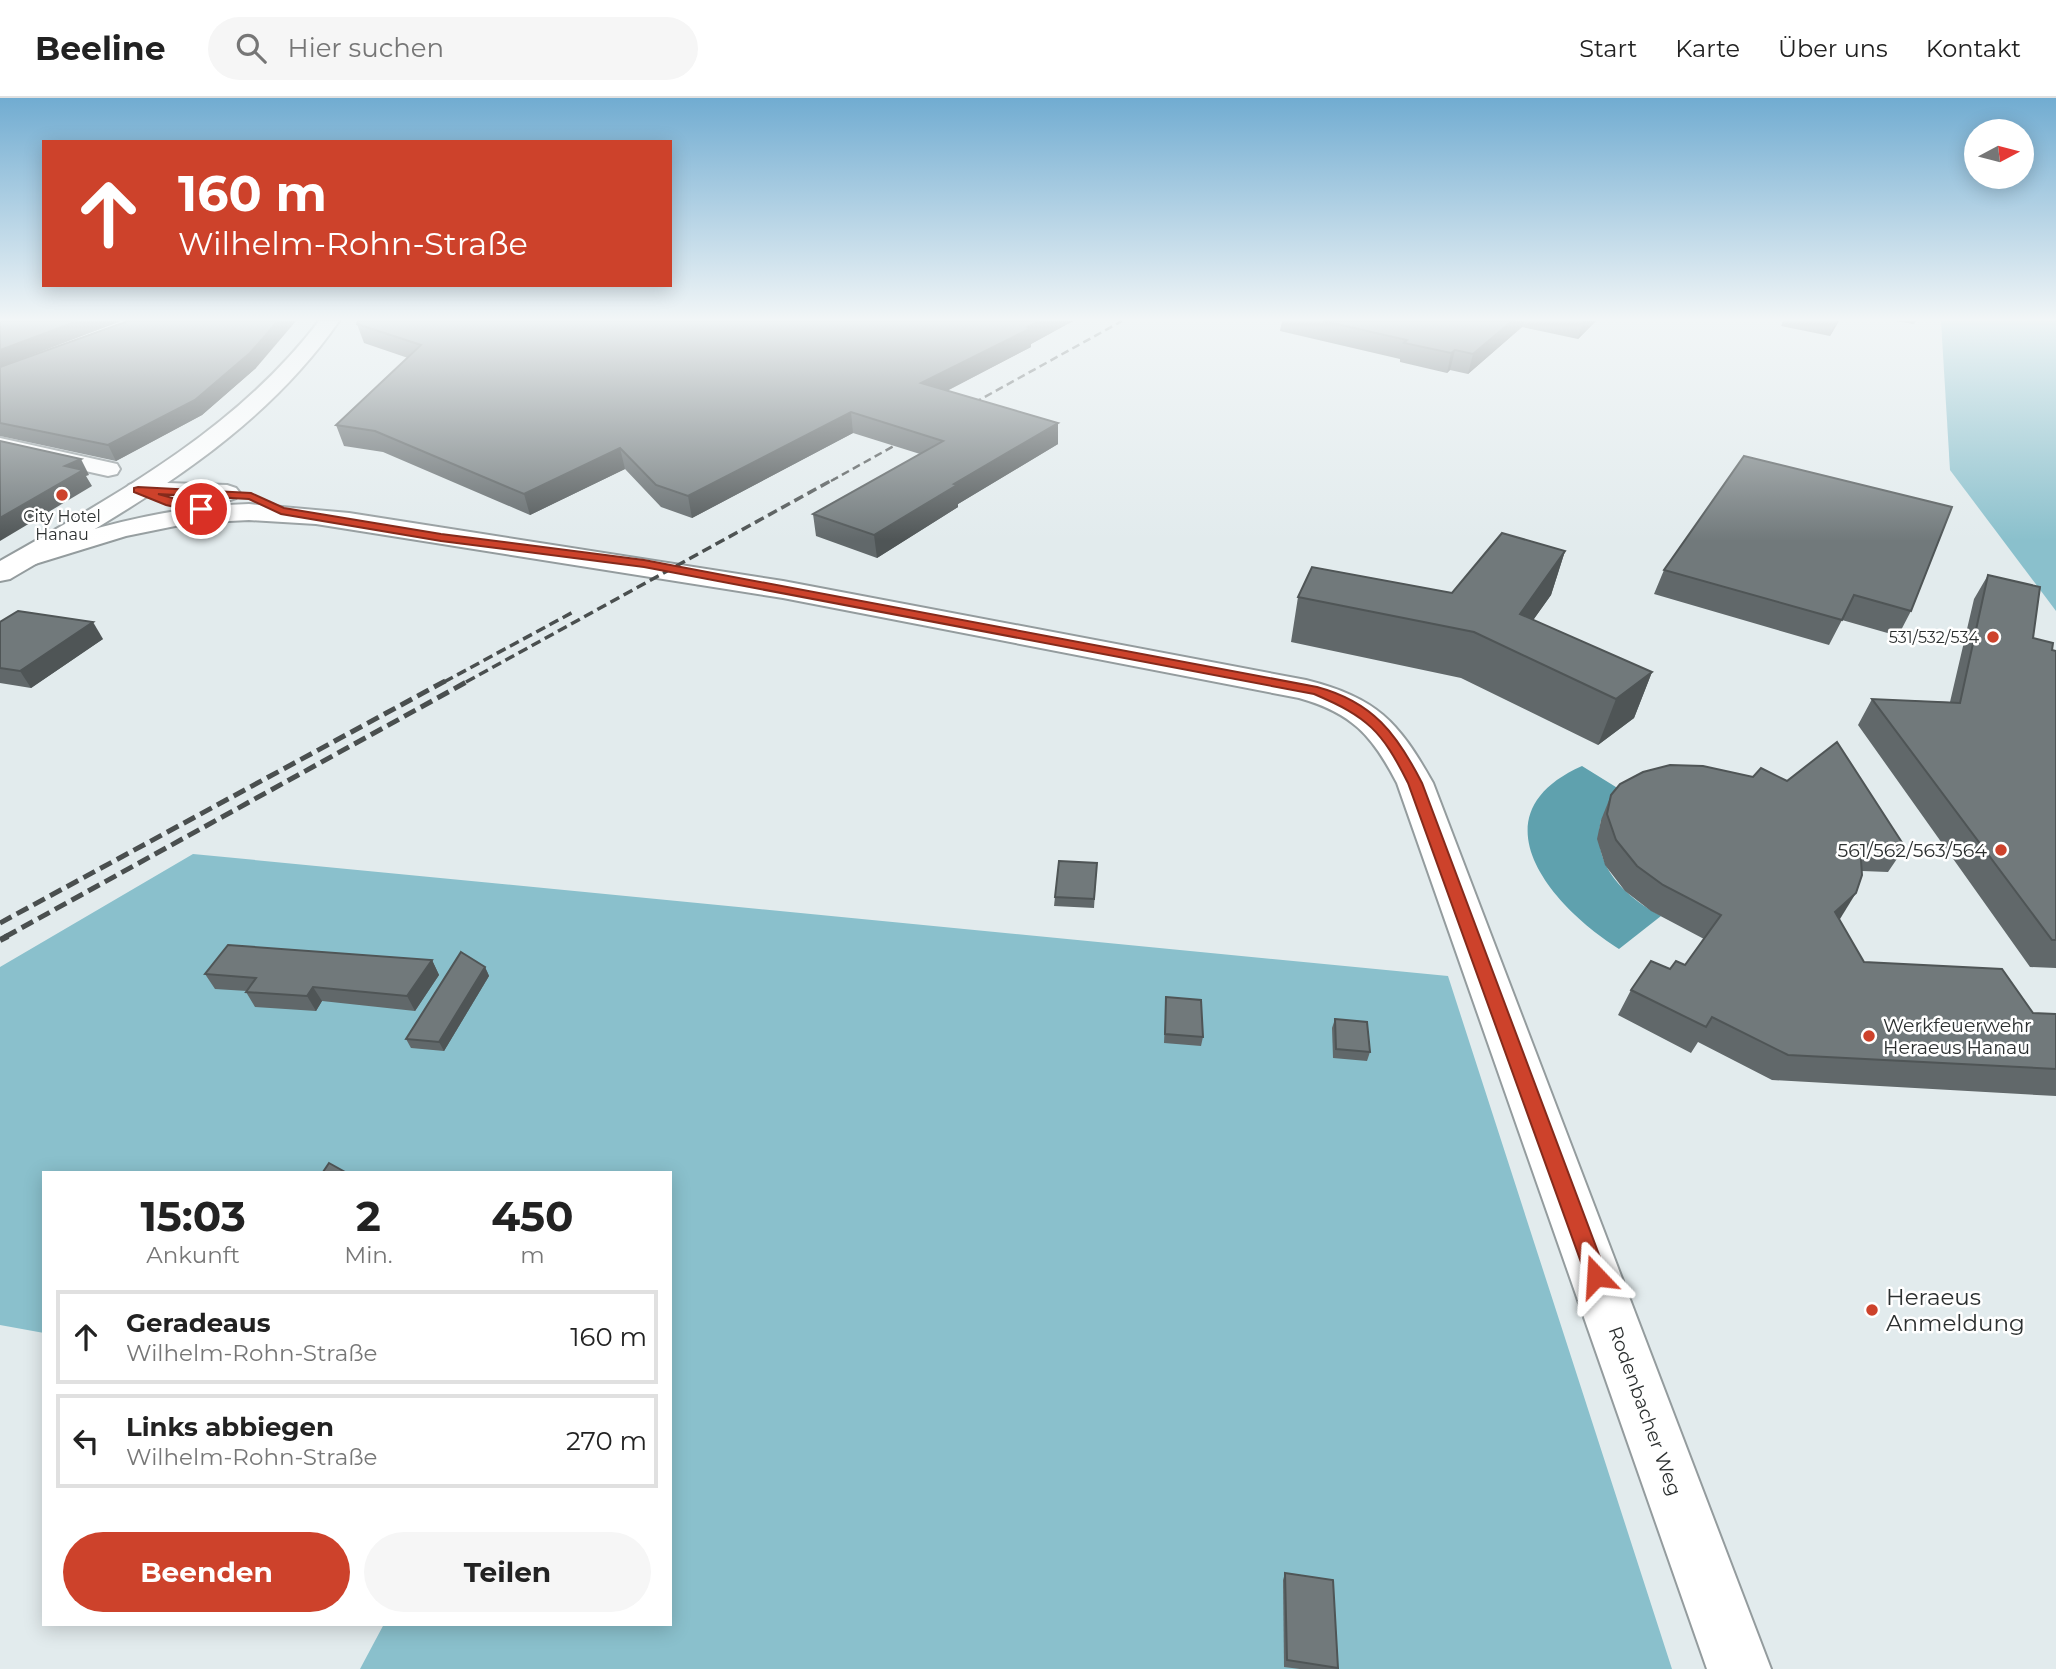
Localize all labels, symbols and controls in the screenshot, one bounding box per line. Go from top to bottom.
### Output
search box [208,17,698,80]
text: Beeline [35,28,166,68]
icon: search [232,29,270,67]
text: Hier suchen [288,32,444,64]
text: Start [1579,34,1637,63]
text: Karte [1675,34,1740,63]
text: Über uns [1778,34,1888,63]
text: Kontakt [1926,34,2021,63]
north arrow [1964,119,2034,189]
map controls [1964,119,2034,189]
text: 160 m [178,164,327,223]
icon: ahead [63,168,154,259]
text: Wilhelm-Rohn-Straße [178,224,528,263]
pin [171,479,231,539]
marker: City Hotel Hanau [54,487,70,503]
icon: arrive [182,490,220,528]
place label: City Hotel Hanau [23,507,101,544]
place label: 531/532/534 [1889,628,1979,647]
marker: 531/532/534 [1985,629,2001,645]
place label: 561/562/563/564 [1837,839,1987,862]
marker: 561/562/563/564 [1993,842,2009,858]
place label: Werkfeuerwehr Heraeus Hanau [1883,1014,2032,1059]
marker: Werkfeuerwehr Heraeus Hanau [1861,1028,1877,1044]
text: 15:03 [140,1190,246,1242]
text: 2 [356,1190,381,1242]
text: 450 [491,1190,574,1242]
position arrow [1559,1239,1633,1313]
text: Ankunft [146,1241,240,1269]
text: Min. [344,1241,393,1269]
text: m [520,1241,545,1269]
place label: Heraeus Anmeldung [1886,1283,2025,1337]
marker: Heraeus Anmeldung [1864,1302,1880,1318]
text: Geradeaus [126,1307,271,1339]
icon: ahead [67,1318,105,1356]
text: 160 m [570,1321,647,1353]
street label: Rodenbacher Weg [1604,1323,1686,1499]
text: Wilhelm-Rohn-Straße [126,1339,377,1367]
text: Links abbiegen [126,1411,334,1443]
icon: left [67,1422,105,1460]
text: 270 m [566,1425,647,1457]
text: Wilhelm-Rohn-Straße [126,1443,377,1471]
button: Beenden [63,1532,350,1612]
button: Teilen [364,1532,651,1612]

